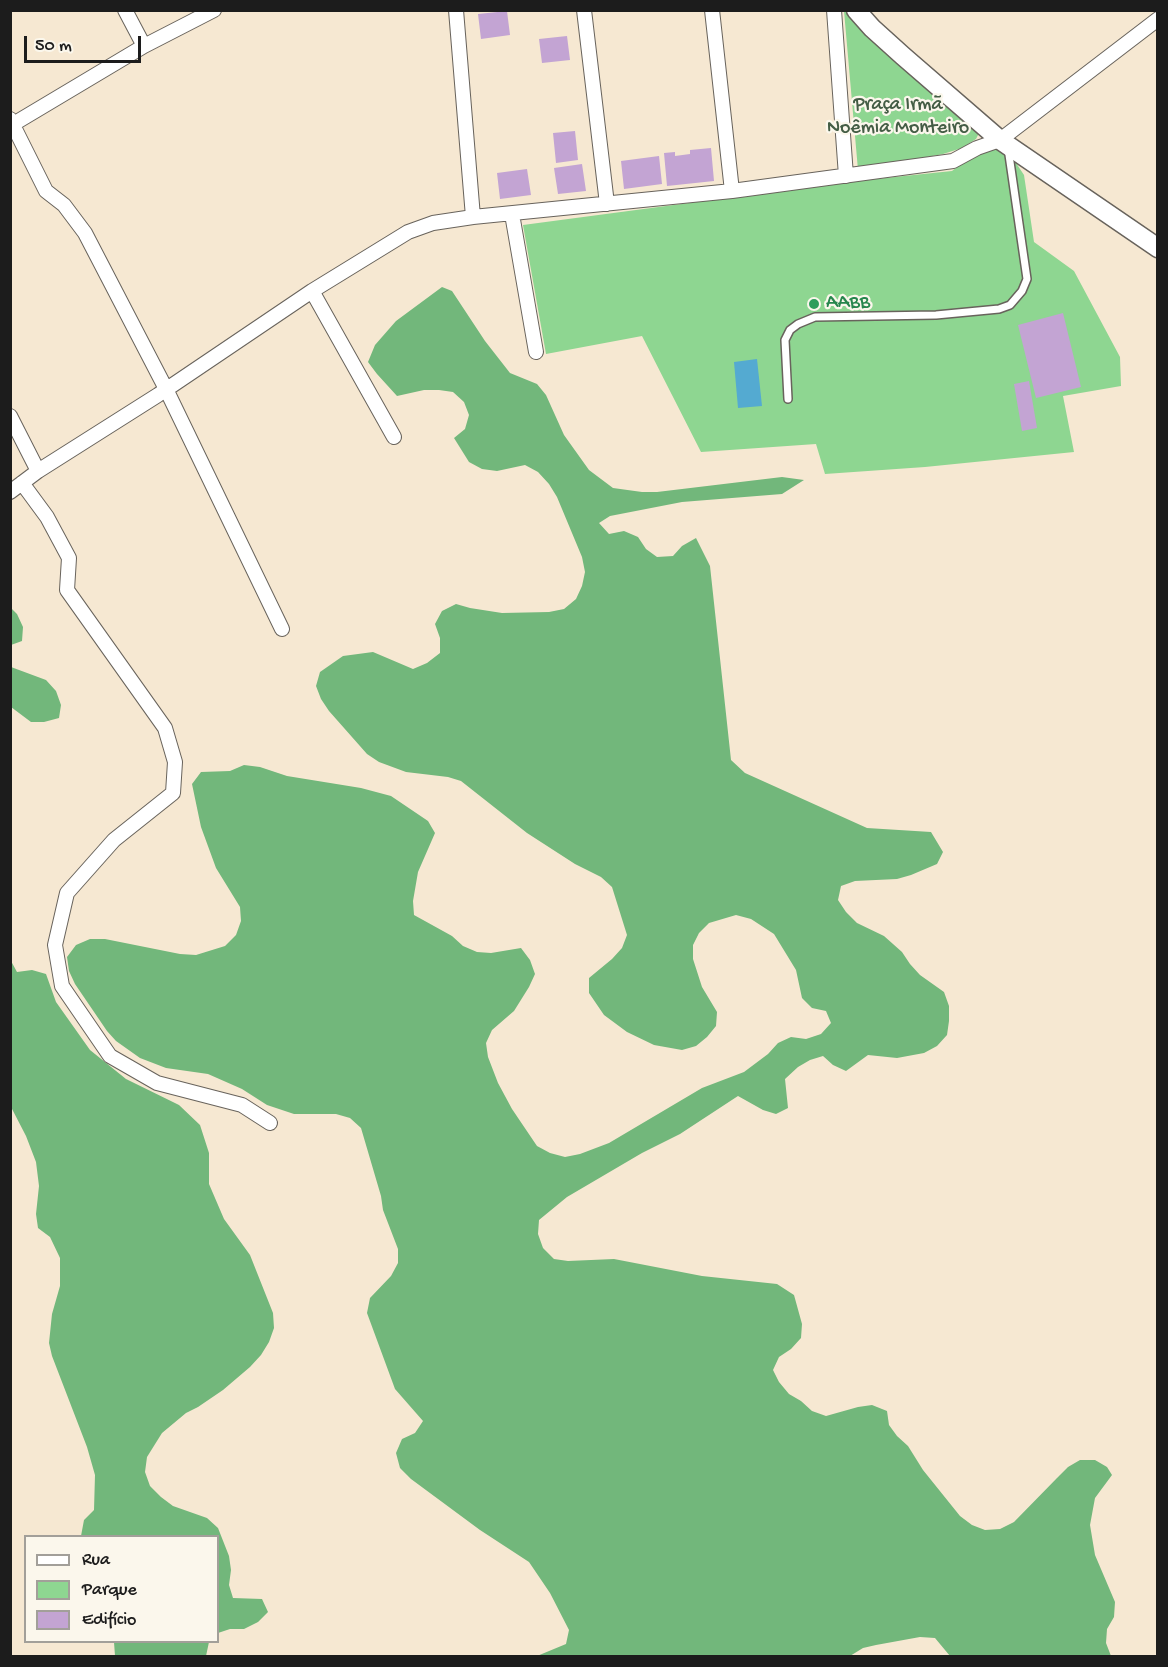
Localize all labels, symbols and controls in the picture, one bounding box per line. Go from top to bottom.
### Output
scale bar [27,24,144,62]
text: 50 m [35,36,72,57]
park label: Praça Irmã Noêmia Monteiro [827,94,969,141]
place label: AABB [826,292,870,316]
marker: AABB [807,297,821,311]
legend [24,1535,219,1643]
text: Rua [82,1550,110,1571]
text: Parque [82,1580,137,1601]
text: Edifício [82,1610,136,1631]

